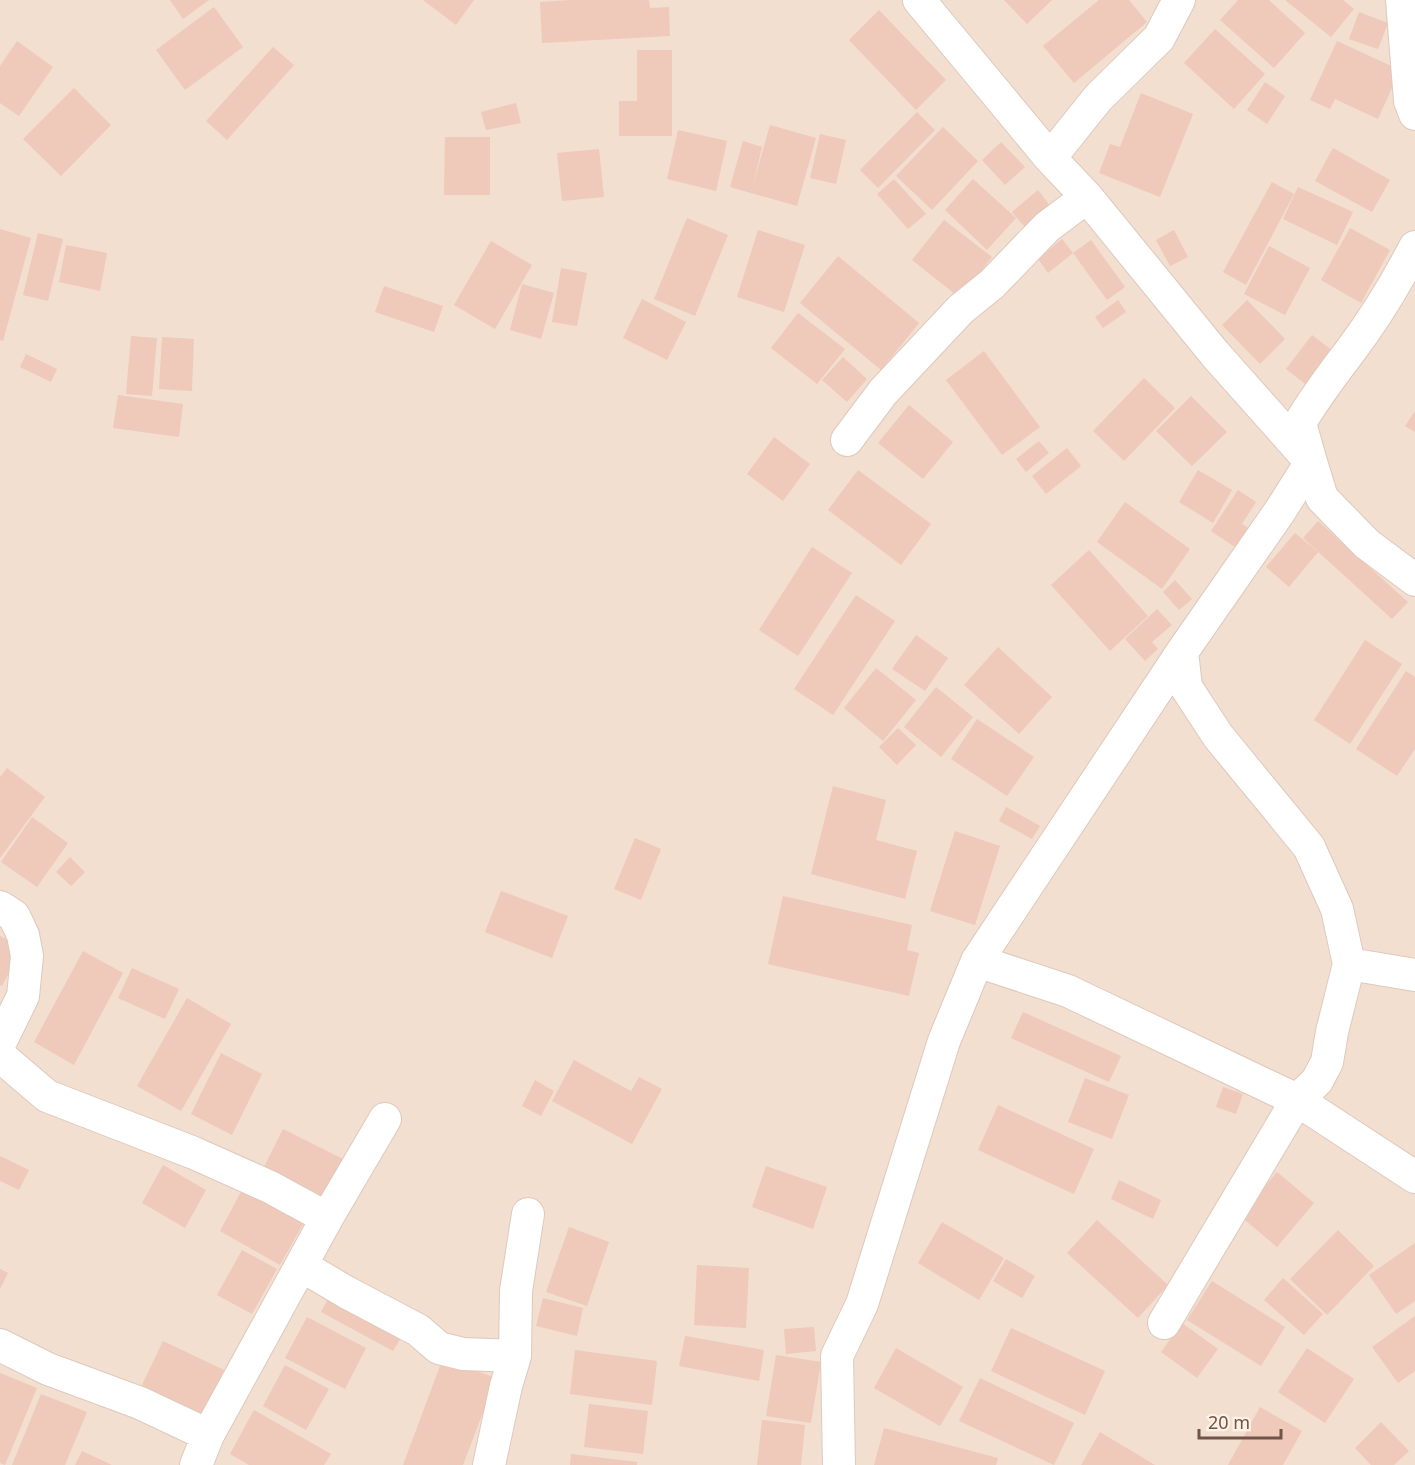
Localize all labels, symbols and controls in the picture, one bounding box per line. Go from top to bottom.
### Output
scale bar [1199,1402,1282,1440]
text: 20 m [1208,1410,1250,1434]

